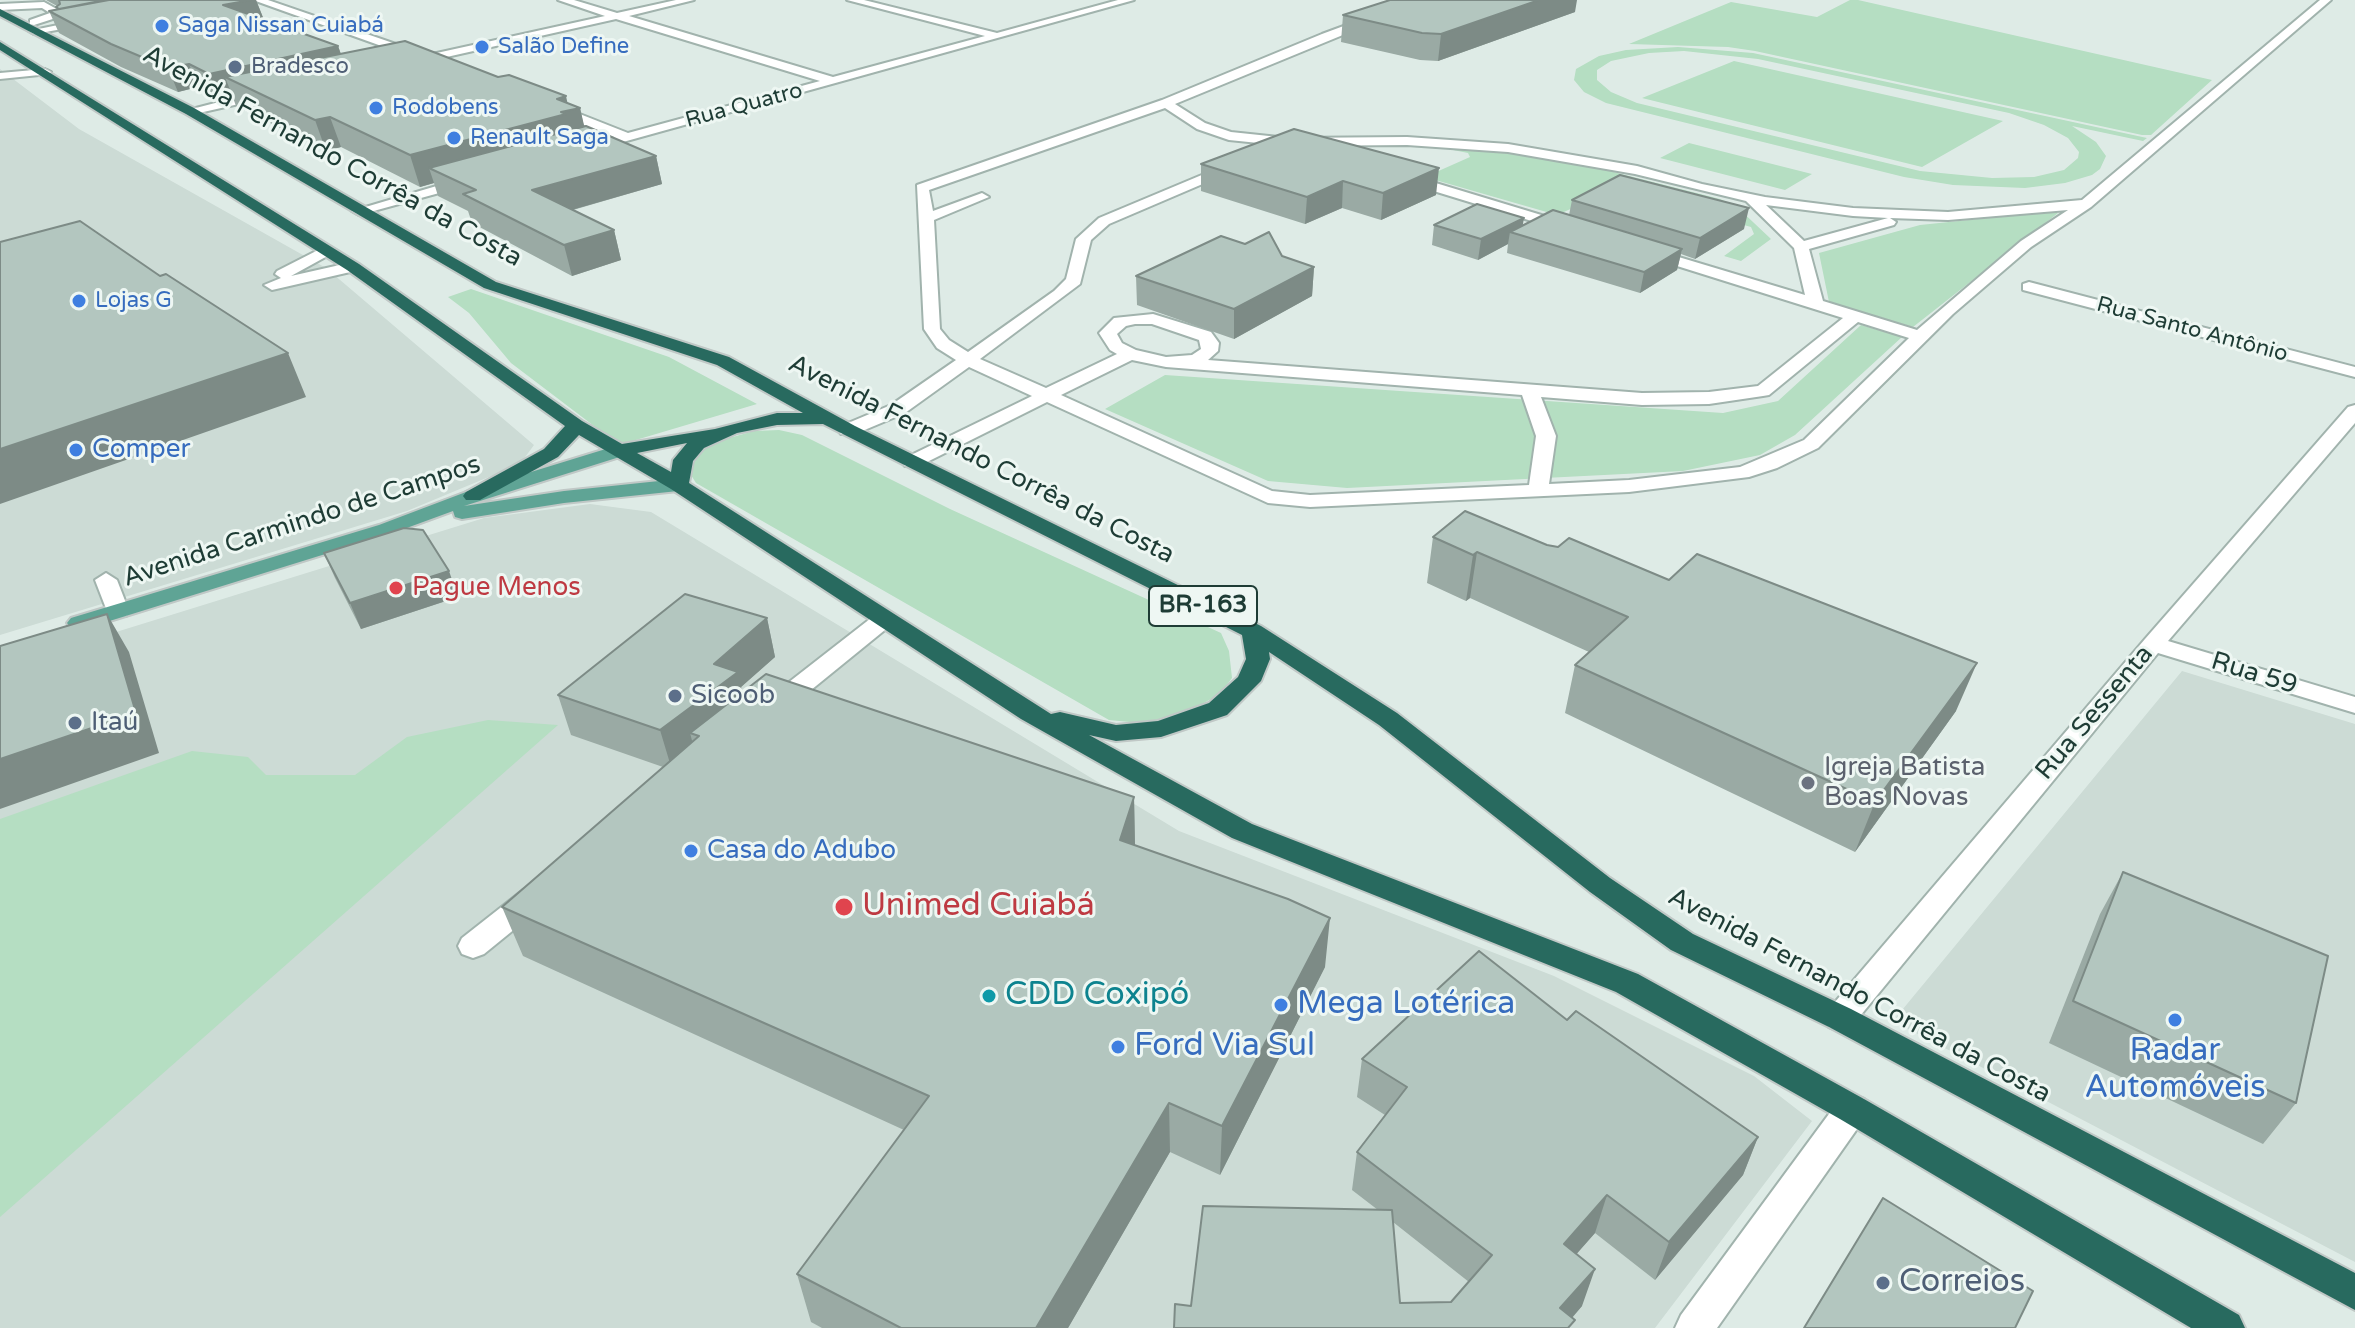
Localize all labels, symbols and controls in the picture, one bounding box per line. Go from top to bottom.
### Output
place label: Saga Nissan Cuiabá [178,13,384,39]
marker: Saga Nissan Cuiabá [153,17,171,35]
place label: Salão Define [498,34,629,60]
marker: Salão Define [473,38,491,56]
street label: Avenida Fernando Corrêa da Costa [137,39,527,275]
place label: Bradesco [251,54,349,80]
marker: Bradesco [226,58,244,76]
street label: Rua Quatro [683,78,805,134]
place label: Rodobens [392,95,499,121]
marker: Rodobens [367,99,385,117]
place label: Renault Saga [470,125,609,151]
marker: Renault Saga [445,129,463,147]
place label: Lojas G [95,288,172,314]
marker: Lojas G [70,292,88,310]
street label: Rua Santo Antônio [2094,292,2290,368]
street label: Avenida Fernando Corrêa da Costa [783,349,1179,571]
place label: Comper [92,434,190,466]
marker: Comper [67,441,85,459]
street label: Avenida Carmindo de Campos [119,449,485,595]
place label: Pague Menos [412,572,581,604]
marker: Pague Menos [387,579,405,597]
road number: BR-163 [1149,586,1257,626]
street label: Rua Sessenta [2030,639,2160,787]
street label: Rua 59 [2207,646,2301,702]
place label: Sicoob [691,680,775,712]
marker: Sicoob [666,687,684,705]
place label: Itaú [91,707,138,739]
marker: Itaú [66,714,84,732]
place label: Igreja Batista Boas Novas [1824,752,1985,814]
marker: Igreja Batista Boas Novas [1799,774,1817,792]
place label: Casa do Adubo [707,835,896,867]
marker: Casa do Adubo [682,842,700,860]
street label: Avenida Fernando Corrêa da Costa [1662,882,2056,1110]
place label: Unimed Cuiabá [862,888,1095,926]
marker: Unimed Cuiabá [833,896,855,918]
place label: CDD Coxipó [1005,977,1189,1015]
place label: Mega Lotérica [1297,986,1515,1024]
marker: CDD Coxipó [980,987,998,1005]
marker: Mega Lotérica [1272,996,1290,1014]
marker: Radar Automóveis [2166,1011,2184,1029]
place label: Ford Via Sul [1134,1028,1315,1066]
place label: Radar Automóveis [2084,1033,2266,1108]
marker: Ford Via Sul [1109,1038,1127,1056]
place label: Correios [1899,1264,2025,1302]
marker: Correios [1874,1274,1892,1292]

